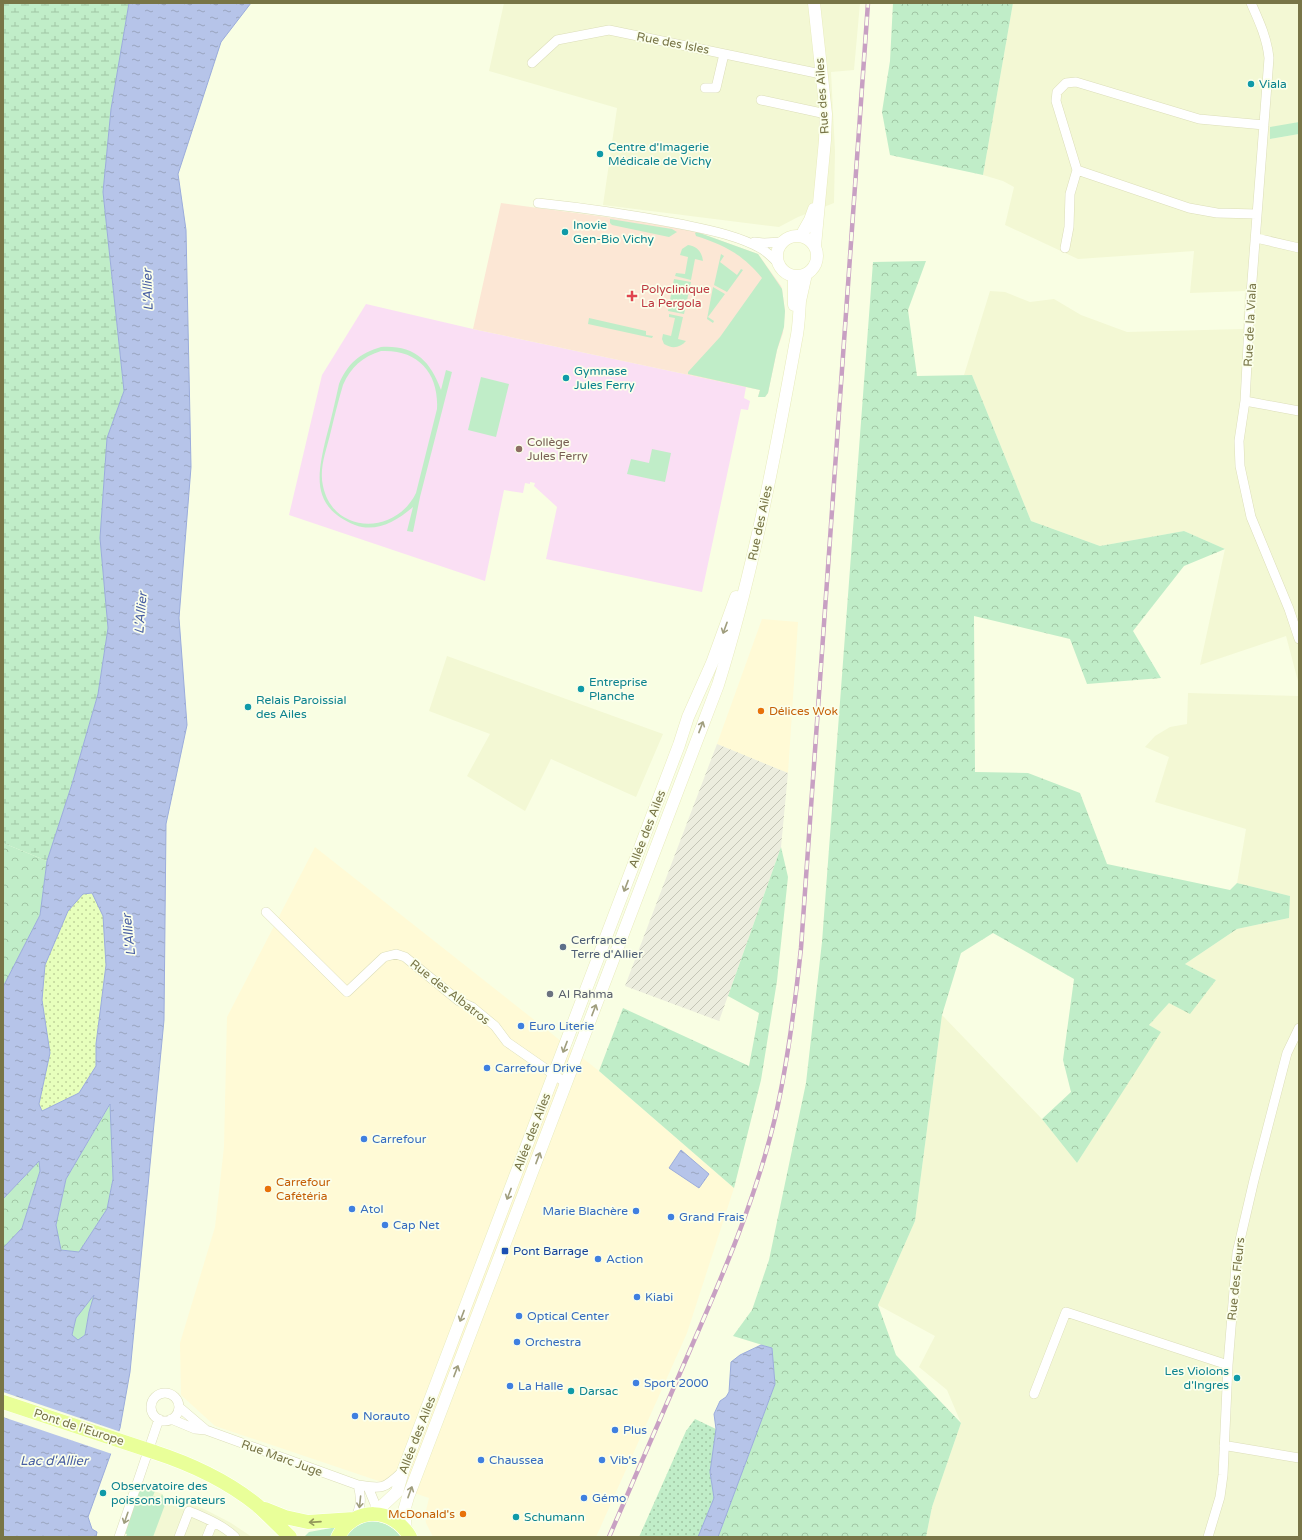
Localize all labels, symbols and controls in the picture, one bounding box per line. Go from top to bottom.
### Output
street label: Rue des Isles [636,29,711,57]
street label: Rue des Ailes [812,57,832,135]
place label: Viala [1259,77,1287,91]
marker: Viala [1246,79,1256,89]
place label: Centre d'Imagerie Médicale de Vichy [608,140,712,168]
marker: Centre d'Imagerie Médicale de Vichy [595,149,605,159]
place label: Inovie Gen-Bio Vichy [573,218,654,246]
marker: Inovie Gen-Bio Vichy [560,227,570,237]
water label: L'Allier [139,267,157,311]
place label: Polyclinique La Pergola [641,282,710,310]
street label: Rue de la Viala [1241,283,1259,367]
marker: Polyclinique La Pergola [626,290,638,302]
place label: Gymnase Jules Ferry [574,364,635,392]
marker: Gymnase Jules Ferry [561,373,571,383]
place label: Collège Jules Ferry [527,435,588,463]
marker: Collège Jules Ferry [514,444,524,454]
street label: Rue des Ailes [745,484,775,562]
water label: L'Allier [131,589,151,635]
one-way arrow [721,622,729,634]
place label: Entreprise Planche [589,675,647,703]
marker: Entreprise Planche [576,684,586,694]
place label: Relais Paroissial des Ailes [256,693,346,721]
marker: Relais Paroissial des Ailes [243,702,253,712]
place label: Délices Wok [769,704,838,718]
marker: Délices Wok [756,706,766,716]
one-way arrow [698,722,706,734]
street label: Allée des Ailes [626,788,668,870]
one-way arrow [621,879,629,891]
water label: L'Allier [119,911,139,957]
place label: Cerfrance Terre d'Allier [571,933,643,961]
marker: Cerfrance Terre d'Allier [558,942,568,952]
street label: Rue des Albatros [407,957,493,1028]
place label: Al Rahma [558,987,613,1001]
marker: Al Rahma [545,989,555,999]
one-way arrow [590,1004,598,1016]
place label: Euro Literie [529,1019,594,1033]
marker: Euro Literie [516,1021,526,1031]
one-way arrow [560,1040,568,1052]
place label: Carrefour Drive [495,1061,582,1075]
marker: Carrefour Drive [482,1063,492,1073]
street label: Allée des Ailes [511,1091,553,1173]
place label: Carrefour [372,1132,427,1146]
marker: Carrefour [359,1134,369,1144]
one-way arrow [534,1152,542,1164]
place label: Carrefour Cafétéria [276,1175,331,1203]
marker: Carrefour Cafétéria [263,1184,273,1194]
one-way arrow [504,1188,512,1200]
place label: Atol [360,1202,383,1216]
marker: Atol [347,1204,357,1214]
place label: Marie Blachère [542,1204,628,1218]
marker: Marie Blachère [631,1206,641,1216]
place label: Grand Frais [679,1210,745,1224]
marker: Grand Frais [666,1212,676,1222]
place label: Cap Net [393,1218,440,1232]
marker: Cap Net [380,1220,390,1230]
street label: Rue des Fleurs [1225,1236,1247,1321]
place label: Pont Barrage [513,1244,589,1258]
marker: Pont Barrage [500,1246,510,1256]
place label: Action [606,1252,643,1266]
marker: Action [593,1254,603,1264]
place label: Kiabi [645,1290,673,1304]
marker: Kiabi [632,1292,642,1302]
place label: Optical Center [527,1309,609,1323]
one-way arrow [458,1310,466,1322]
marker: Optical Center [514,1311,524,1321]
place label: Orchestra [525,1335,581,1349]
marker: Orchestra [512,1337,522,1347]
place label: Les Violons d'Ingres [1165,1364,1229,1392]
one-way arrow [453,1365,461,1377]
marker: Les Violons d'Ingres [1232,1373,1242,1383]
place label: Sport 2000 [644,1376,709,1390]
marker: Sport 2000 [631,1378,641,1388]
place label: La Halle [518,1379,564,1393]
marker: La Halle [505,1381,515,1391]
place label: Darsac [579,1384,618,1398]
marker: Darsac [566,1386,576,1396]
street label: Allée des Ailes [396,1394,438,1476]
street label: Pont de l'Europe [32,1406,126,1448]
place label: Norauto [363,1409,410,1423]
marker: Norauto [350,1411,360,1421]
place label: Plus [623,1423,647,1437]
marker: Plus [610,1425,620,1435]
street label: Rue Marc Juge [240,1437,325,1479]
water label: Lac d'Allier [20,1453,90,1469]
place label: Chaussea [489,1453,544,1467]
place label: Vib's [610,1453,637,1467]
marker: Chaussea [476,1455,486,1465]
marker: Vib's [597,1455,607,1465]
place label: Observatoire des poissons migrateurs [111,1479,226,1507]
one-way arrow [406,1486,414,1498]
marker: Observatoire des poissons migrateurs [98,1488,108,1498]
place label: Gémo [592,1491,626,1505]
marker: Gémo [579,1493,589,1503]
one-way arrow [356,1495,364,1508]
place label: McDonald's [388,1507,455,1521]
marker: McDonald's [458,1509,468,1519]
place label: Schumann [524,1510,585,1524]
one-way arrow [121,1512,129,1524]
marker: Schumann [511,1512,521,1522]
one-way arrow [309,1518,322,1525]

